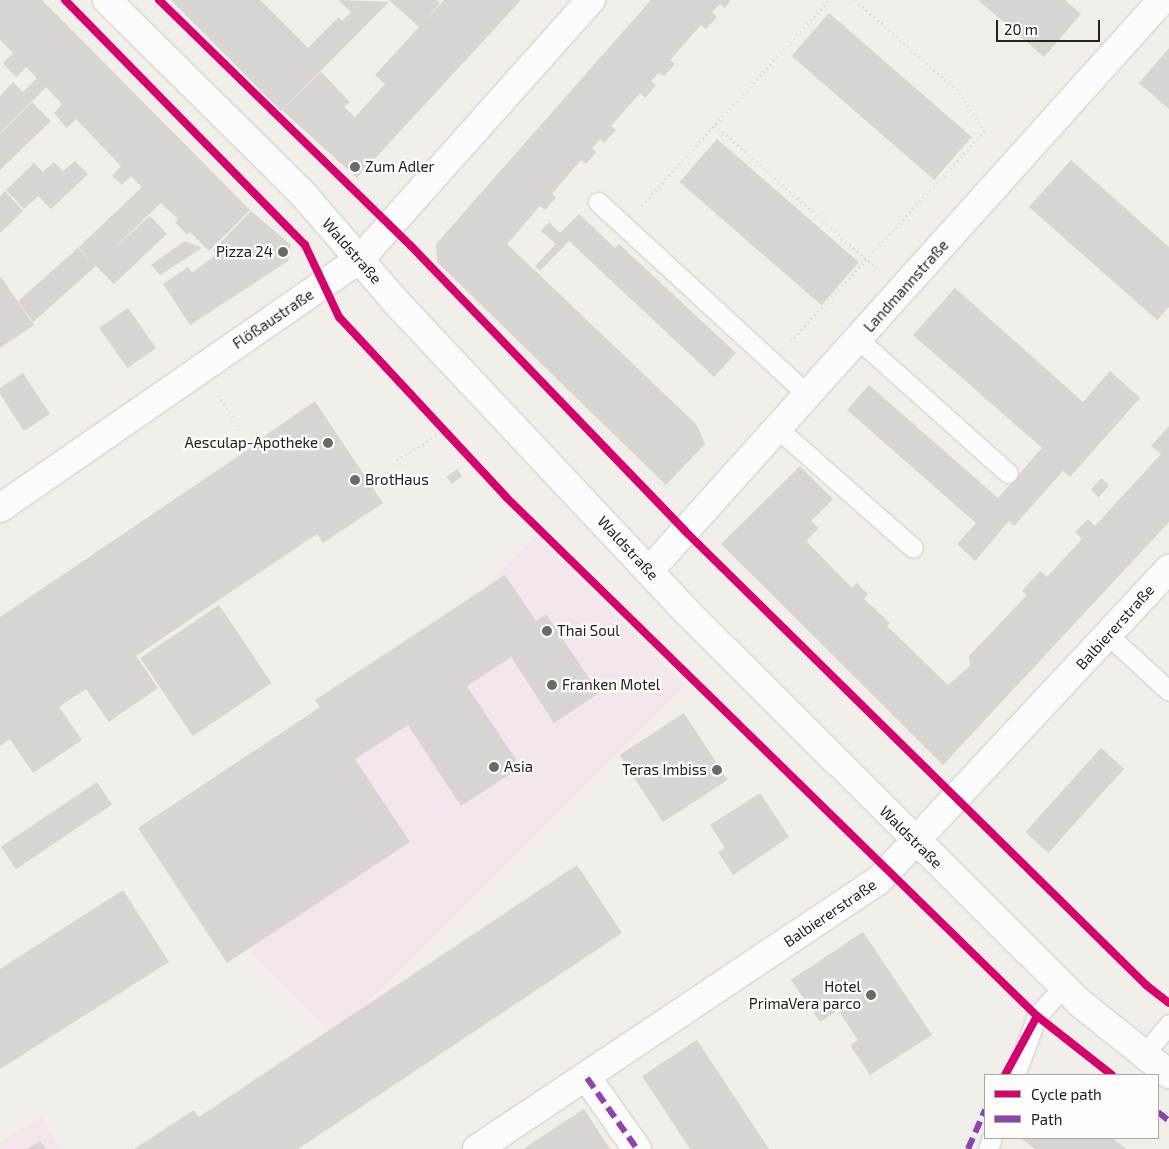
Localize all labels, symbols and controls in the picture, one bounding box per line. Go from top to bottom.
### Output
scale bar [999,10,1103,42]
text: 20 m [1004,20,1038,38]
place label: Zum Adler [365,158,435,176]
marker: Zum Adler [349,161,361,173]
street label: Waldstraße [319,214,385,288]
street label: Landmannstraße [860,236,952,336]
place label: Pizza 24 [216,243,273,261]
marker: Pizza 24 [277,246,289,258]
street label: Flößaustraße [229,285,317,353]
place label: Aesculap-Apotheke [185,434,318,452]
marker: Aesculap-Apotheke [322,437,334,449]
place label: BrotHaus [365,471,429,489]
marker: BrotHaus [349,474,361,486]
street label: Waldstraße [594,512,662,584]
street label: Balbiererstraße [1072,581,1158,673]
place label: Thai Soul [557,622,620,640]
marker: Thai Soul [541,625,553,637]
place label: Franken Motel [562,676,660,694]
marker: Franken Motel [546,679,558,691]
place label: Asia [504,758,533,776]
marker: Asia [488,761,500,773]
place label: Teras Imbiss [622,761,707,779]
marker: Teras Imbiss [711,764,723,776]
street label: Waldstraße [876,802,946,872]
street label: Balbiererstraße [780,875,880,951]
place label: Hotel PrimaVera parco [749,977,861,1012]
marker: Hotel PrimaVera parco [865,989,877,1001]
legend [984,1074,1159,1139]
text: Cycle path [1031,1085,1102,1103]
text: Path [1031,1110,1062,1128]

